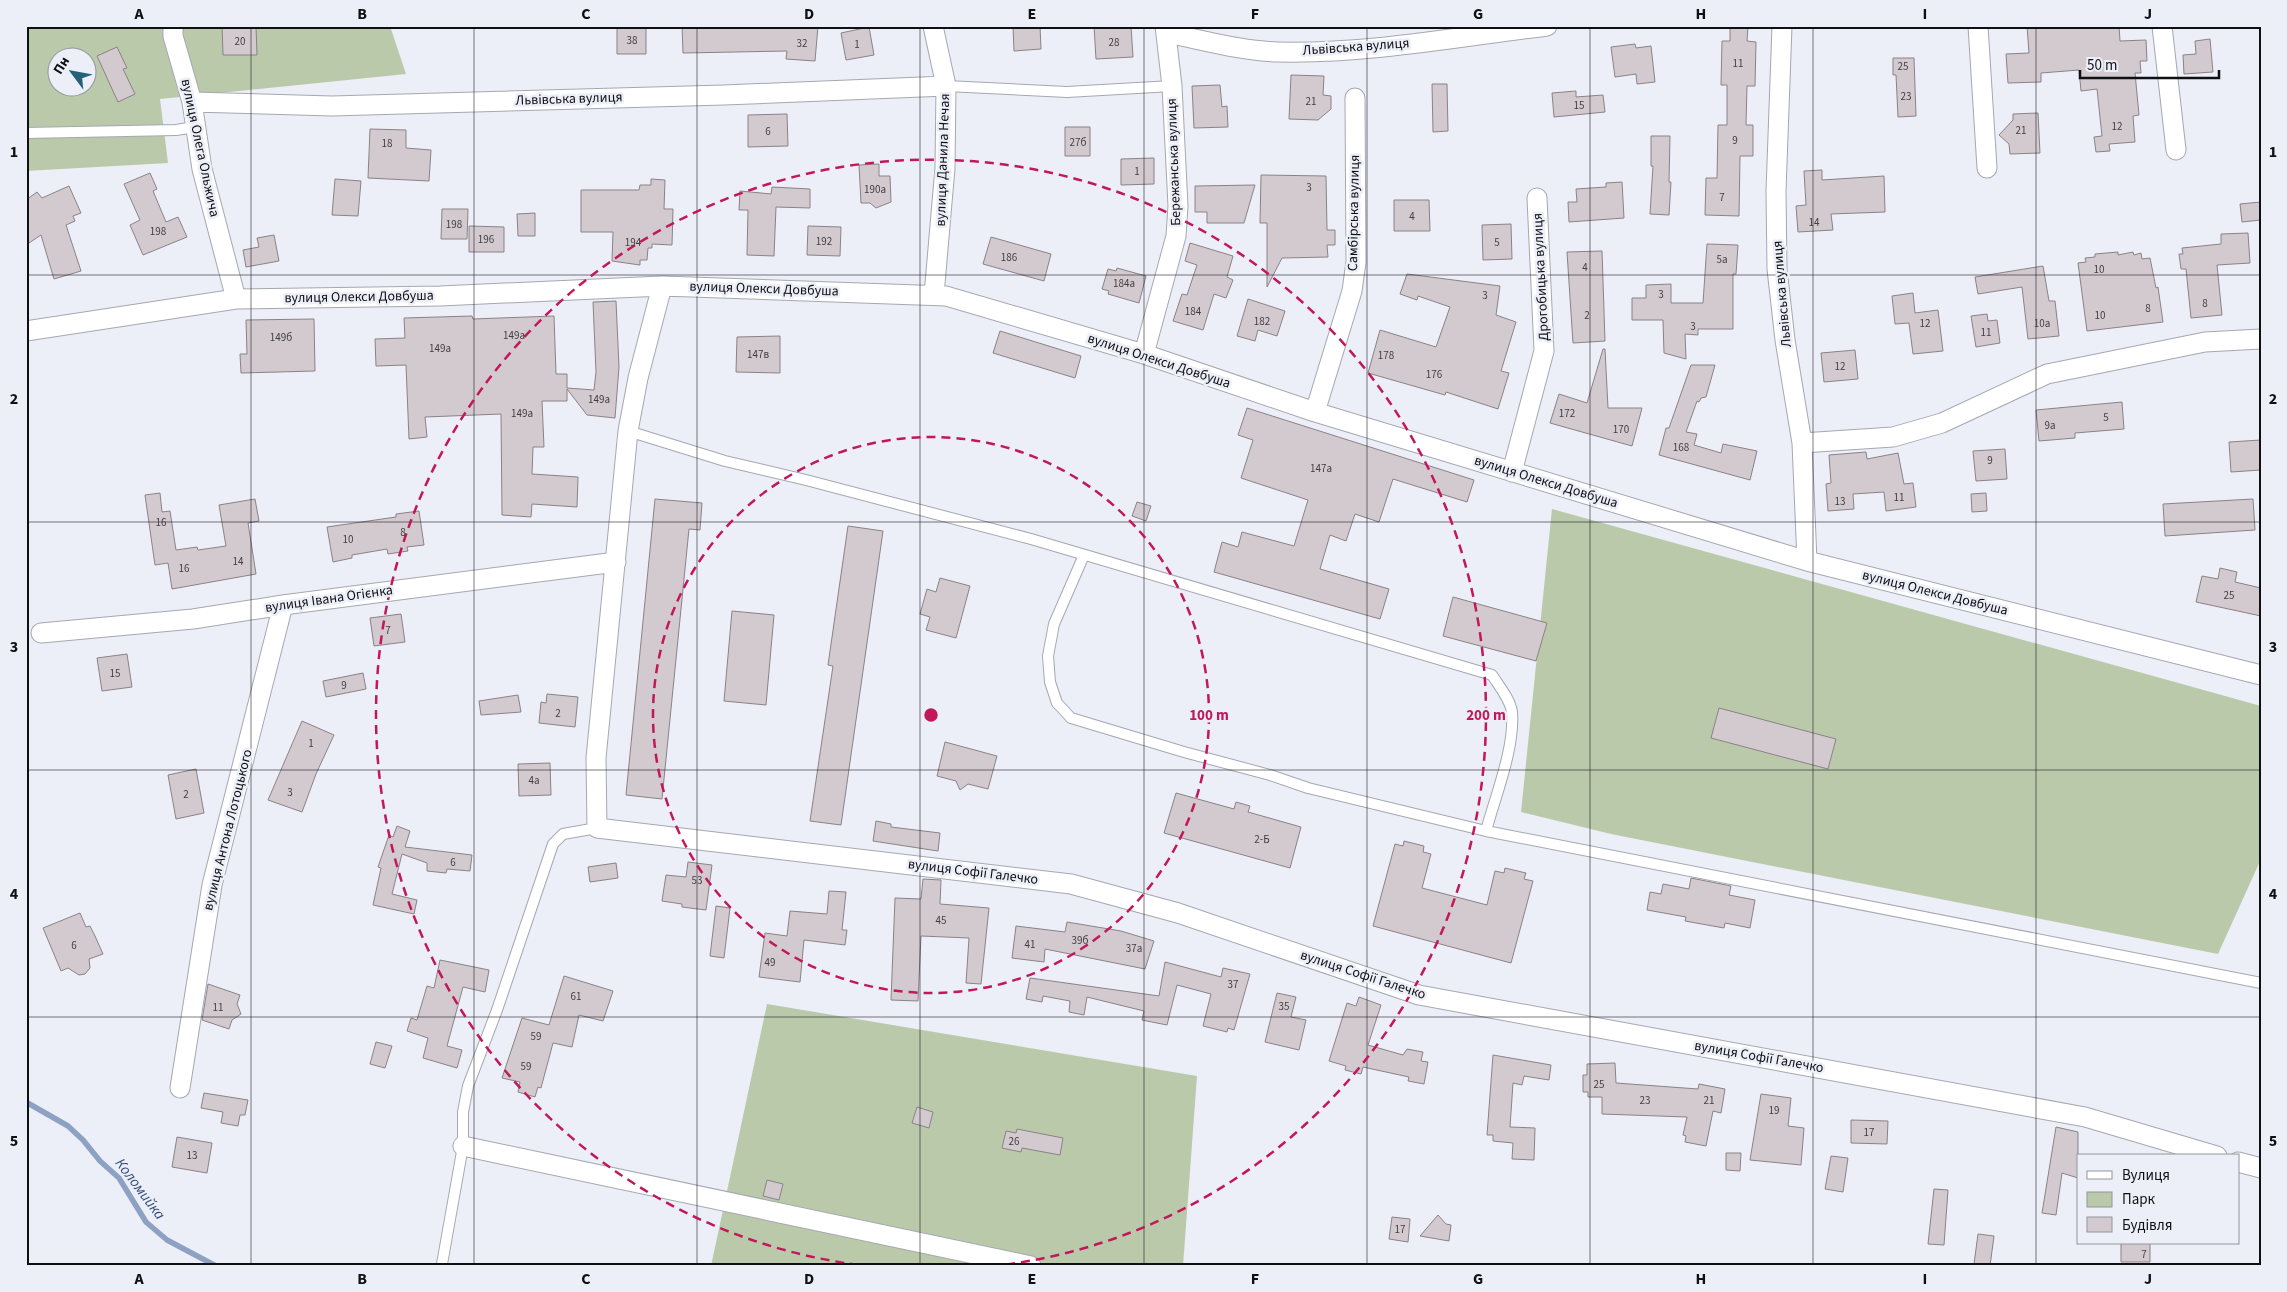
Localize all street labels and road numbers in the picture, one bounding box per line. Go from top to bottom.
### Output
street label: Львівська вулиця [1302,33,1410,61]
street label: вулиця Олега Ольжича [176,77,224,219]
street label: Львівська вулиця [515,87,623,111]
street label: вулиця Данила Нечая [931,93,955,227]
street label: Бережанська вулиця [1162,98,1186,226]
street label: Самбірська вулиця [1343,155,1365,271]
street label: Дрогобицька вулиця [1528,213,1554,341]
street label: Львівська вулиця [1767,240,1797,348]
street label: вулиця Олекси Довбуша [689,276,839,302]
street label: вулиця Олекси Довбуша [284,286,434,308]
street label: вулиця Олекси Довбуша [1085,328,1233,394]
street label: вулиця Олекси Довбуша [1472,451,1620,513]
street label: вулиця Олекси Довбуша [1860,565,2010,621]
street label: вулиця Івана Огієнка [264,580,394,618]
street label: вулиця Антона Лотоцького [198,747,258,913]
street label: вулиця Софії Галечко [907,854,1039,890]
street label: вулиця Софії Галечко [1298,945,1428,1005]
street label: вулиця Софії Галечко [1693,1036,1825,1078]

